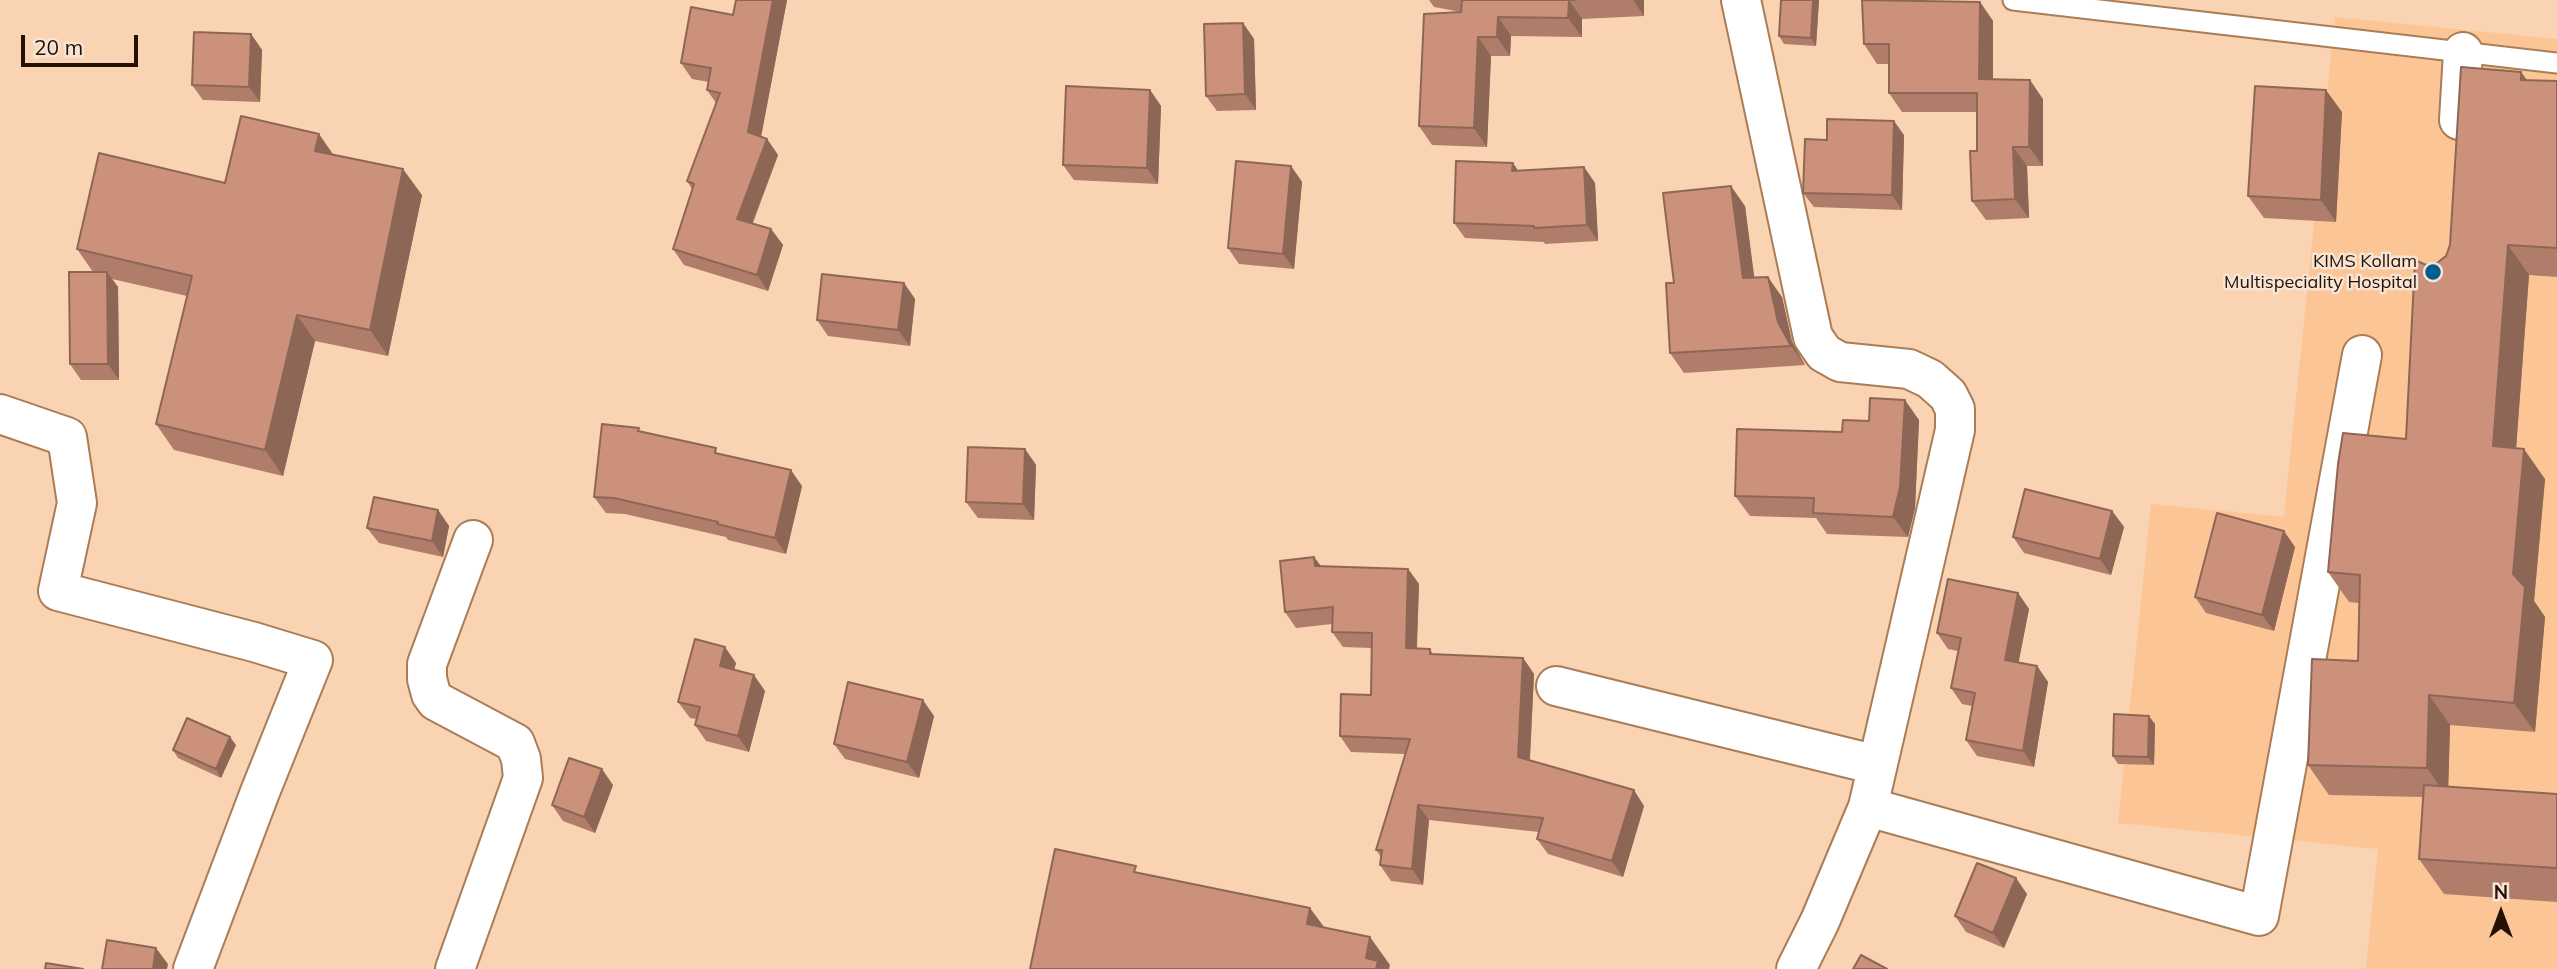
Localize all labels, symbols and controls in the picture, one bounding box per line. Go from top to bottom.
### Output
scale bar [24,21,142,65]
text: 20 m [34,34,83,60]
place label: KIMS Kollam Multispeciality Hospital [2224,251,2417,294]
marker: KIMS Kollam Multispeciality Hospital [2423,262,2443,282]
north arrow [2466,878,2536,948]
text: N [2494,880,2508,904]

